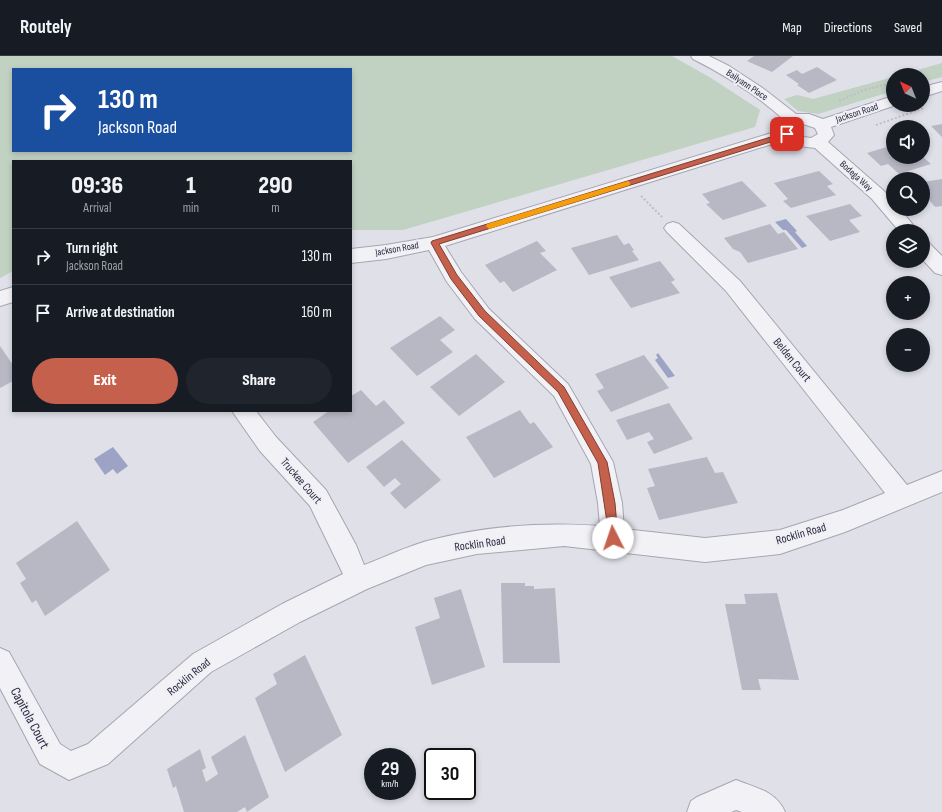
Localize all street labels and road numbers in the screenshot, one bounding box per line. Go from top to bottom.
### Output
street label: Bailyann Place [724,67,770,103]
street label: Jackson Road [833,101,880,126]
street label: Bodega Way [837,158,875,194]
street label: Jackson Road [373,239,420,259]
street label: Belden Court [770,335,814,385]
street label: Truckee Court [277,455,325,507]
street label: Rocklin Road [774,520,828,548]
street label: Rocklin Road [453,533,507,555]
street label: Rocklin Road [164,655,214,699]
street label: Capitola Court [7,684,53,752]

